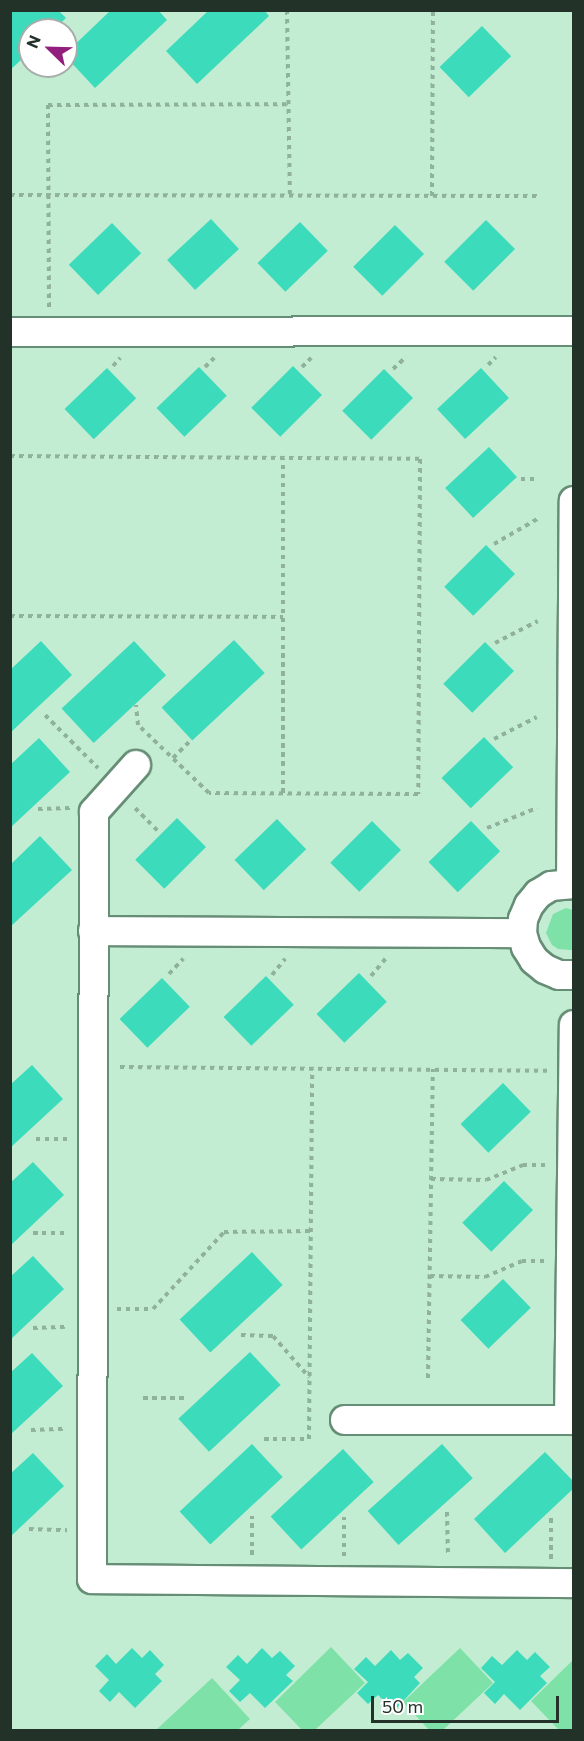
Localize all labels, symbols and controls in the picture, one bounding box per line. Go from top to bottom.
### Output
north arrow [18,18,78,78]
text: N [22,32,44,51]
scale bar [374,1684,562,1722]
text: 50 m [382,1695,423,1717]

